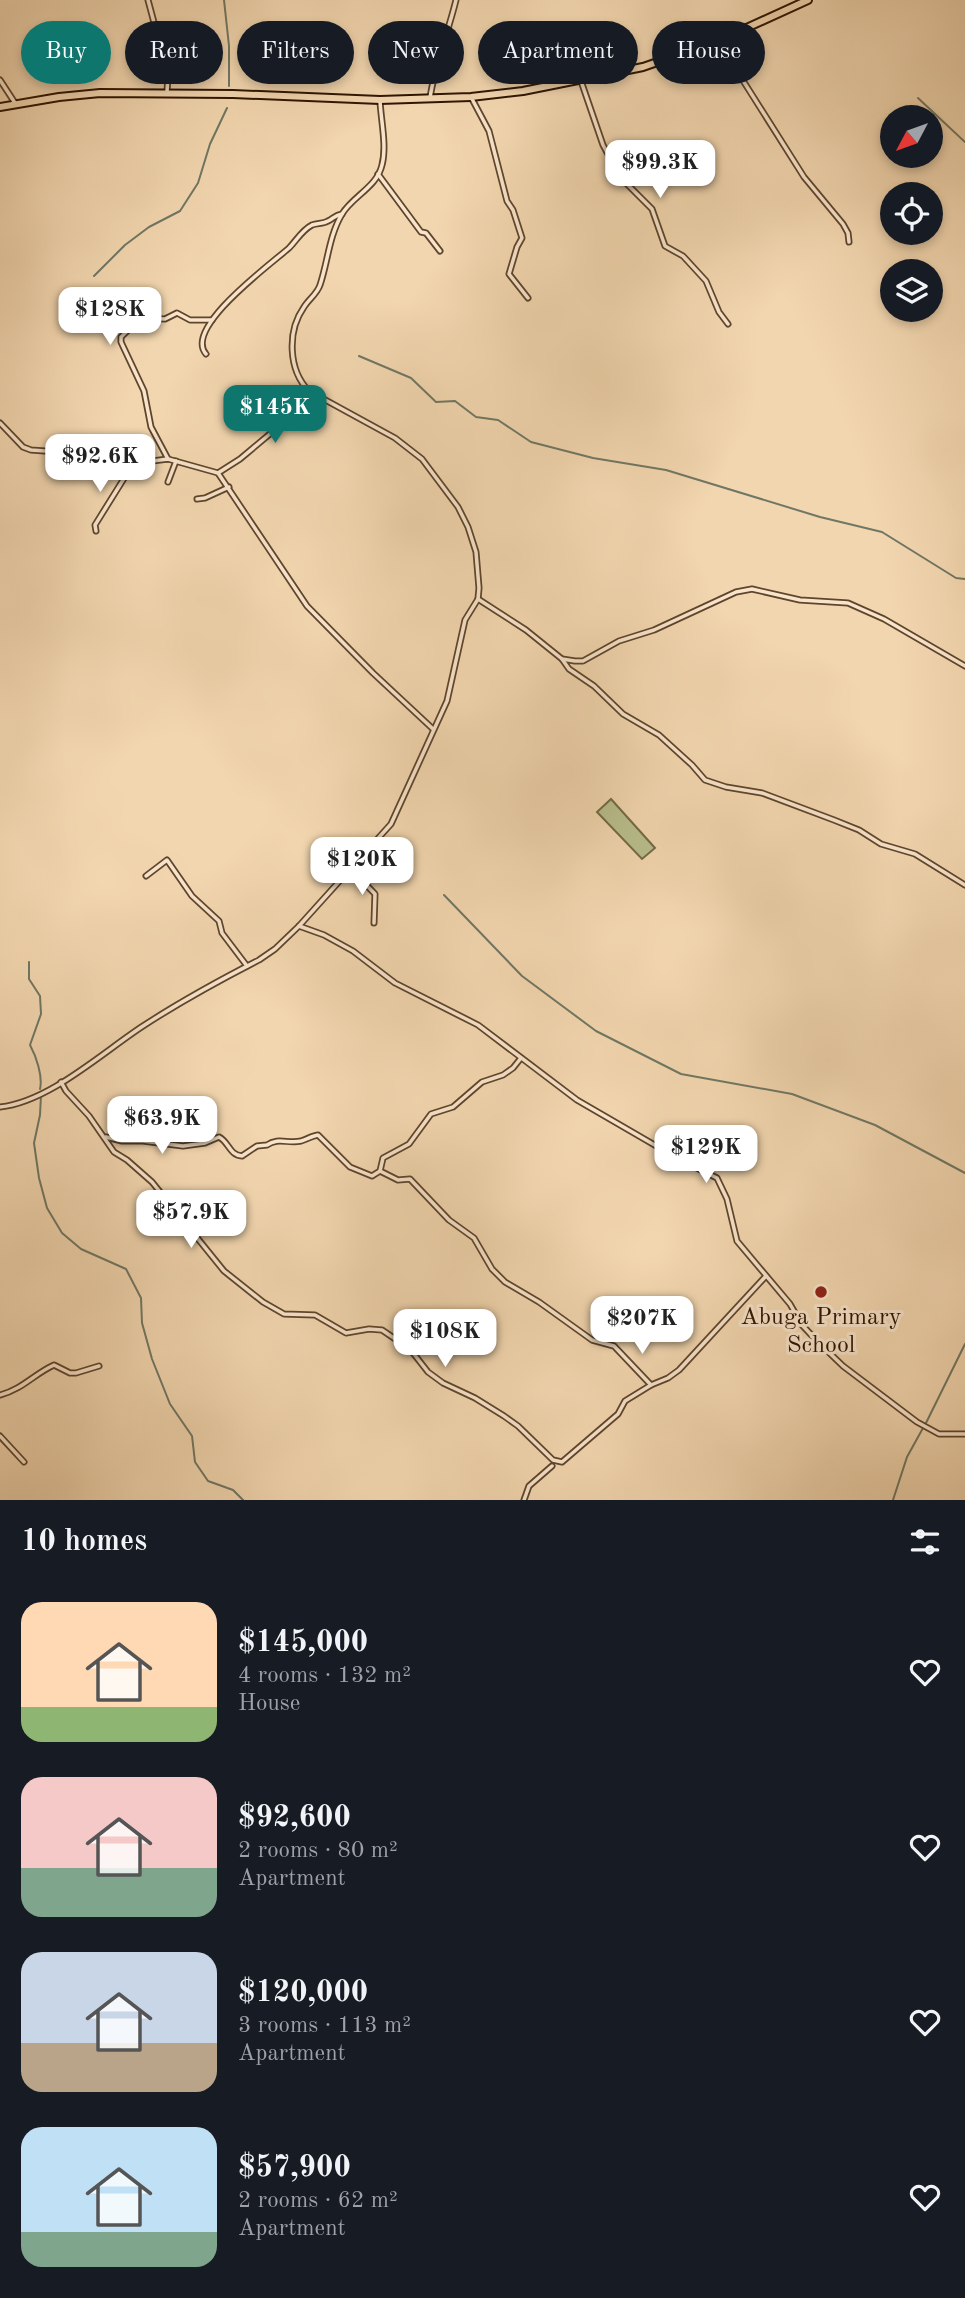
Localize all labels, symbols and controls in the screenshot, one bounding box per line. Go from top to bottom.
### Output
chip: Buy [21,21,111,84]
chip: Rent [125,21,223,84]
chip: Filters [237,21,354,84]
chip: New [368,21,464,84]
chip: Apartment [478,21,638,84]
chip: House [652,21,765,84]
north arrow [880,105,943,168]
map controls [880,105,943,322]
pin: $99.3K [603,140,717,200]
text: $99.3K [621,151,699,174]
button: locate [880,182,943,245]
button: layers [880,259,943,322]
pin: $128K [61,288,159,347]
text: $128K [74,298,146,321]
pin: $145K [226,386,324,445]
text: $145K [239,396,311,419]
pin: $92.6K [43,434,157,494]
text: $92.6K [61,445,139,468]
pin: $120K [313,838,411,897]
text: $120K [326,848,398,871]
pin: $63.9K [105,1096,219,1156]
text: $63.9K [123,1107,201,1130]
pin: $129K [657,1126,755,1185]
text: $129K [670,1136,742,1159]
pin: $57.9K [134,1190,248,1250]
text: $57.9K [152,1201,230,1224]
marker: Abuga Primary School [813,1284,829,1300]
pin: $207K [593,1296,691,1356]
place label: Abuga Primary School [740,1306,902,1358]
text: $207K [606,1307,678,1330]
pin: $108K [396,1310,494,1369]
text: $108K [409,1320,481,1343]
icon: filters [906,1523,944,1561]
text: 10 homes [21,1527,147,1557]
text: $145,000 [238,1628,368,1658]
icon: home [77,1630,161,1714]
icon: heart [906,1653,944,1691]
text: 4 rooms · 132 m² [238,1664,411,1687]
text: House [238,1692,300,1715]
text: $92,600 [238,1803,351,1833]
icon: home [77,1805,161,1889]
icon: heart [906,1828,944,1866]
text: 2 rooms · 80 m² [238,1839,398,1862]
text: Apartment [238,1867,346,1890]
text: $120,000 [238,1978,368,2008]
icon: home [77,1980,161,2064]
icon: heart [906,2003,944,2041]
text: 3 rooms · 113 m² [238,2014,411,2037]
text: Apartment [238,2042,346,2065]
text: $57,900 [238,2153,351,2183]
icon: home [77,2155,161,2239]
icon: heart [906,2178,944,2216]
text: 2 rooms · 62 m² [238,2189,398,2212]
text: Apartment [238,2217,346,2240]

